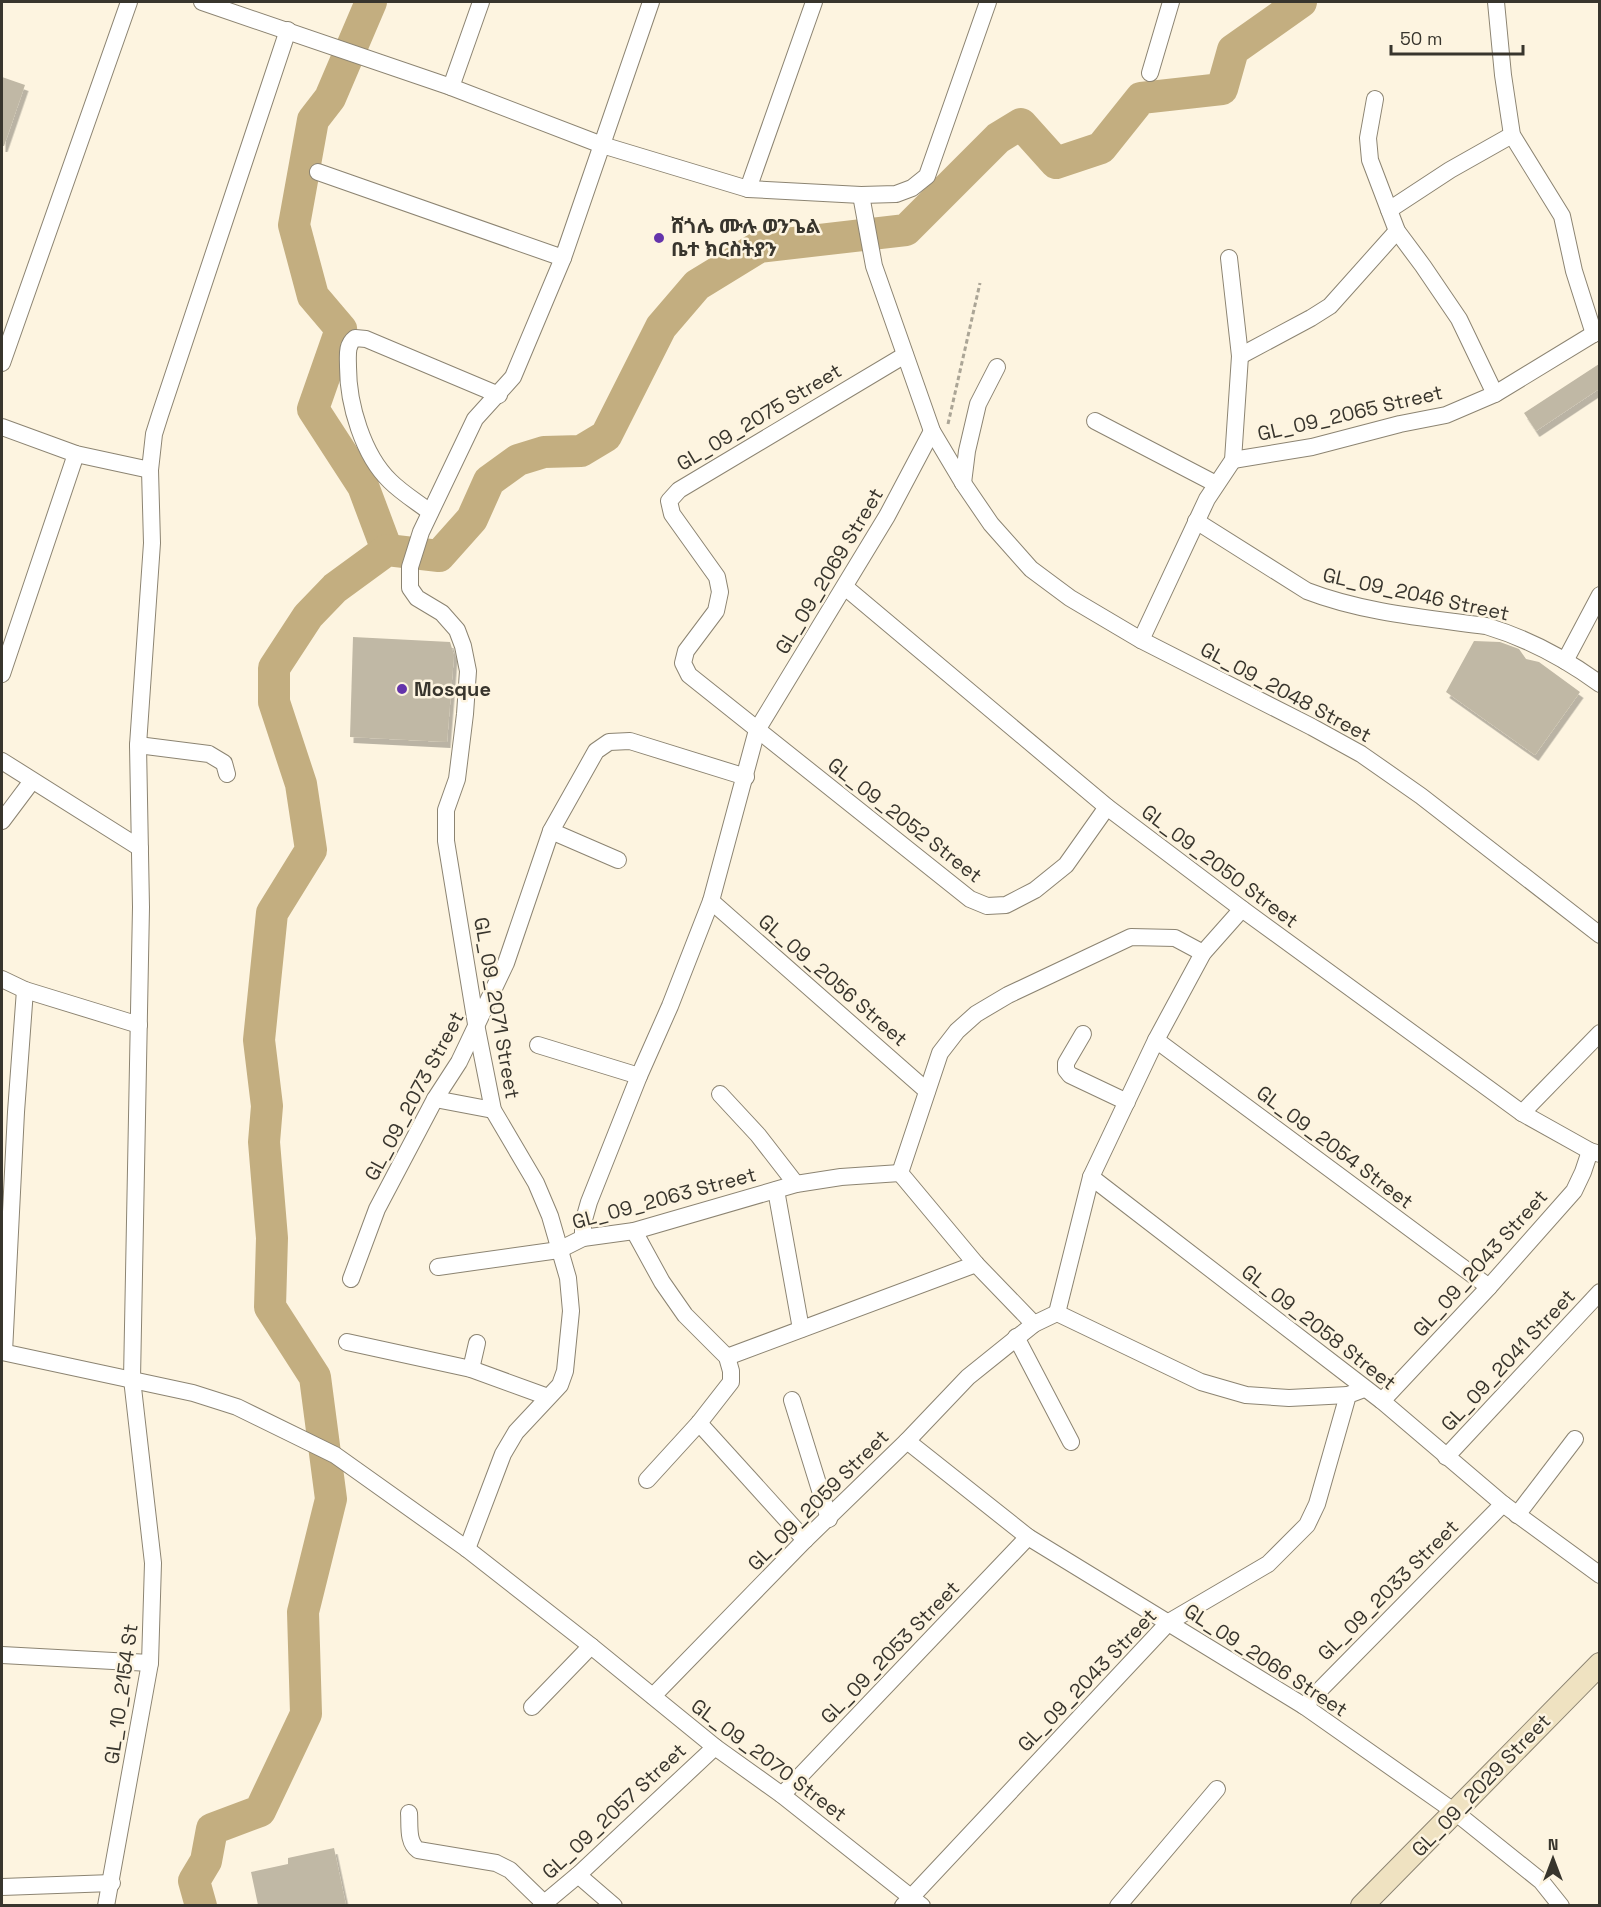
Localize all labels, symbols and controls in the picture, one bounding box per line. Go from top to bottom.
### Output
scale bar [1391,18,1523,56]
text: 50 m [1400,27,1442,50]
place label: ሸጎሌ ሙሉ ወንጌል ቤተ ክርስትያን [671,213,821,262]
marker: ሸጎሌ ሙሉ ወንጌል ቤተ ክርስትያን [652,231,666,245]
street label: GL_09_2075 Street [672,357,846,477]
street label: GL_09_2065 Street [1255,379,1445,447]
street label: GL_09_2069 Street [769,483,889,659]
street label: GL_09_2046 Street [1320,562,1512,626]
street label: GL_09_2048 Street [1196,636,1376,748]
place label: Mosque [414,676,491,702]
marker: Mosque [395,682,409,696]
street label: GL_09_2052 Street [823,752,987,888]
street label: GL_09_2050 Street [1136,798,1304,934]
street label: GL_09_2056 Street [753,908,913,1052]
street label: GL_09_2071 Street [468,915,526,1101]
street label: GL_09_2073 Street [358,1007,470,1185]
street label: GL_09_2054 Street [1251,1080,1419,1214]
street label: GL_09_2063 Street [569,1161,759,1235]
street label: GL_09_2043 Street [1407,1184,1553,1342]
street label: GL_09_2058 Street [1236,1258,1402,1396]
street label: GL_09_2041 Street [1435,1283,1581,1437]
street label: GL_09_2059 Street [742,1424,894,1576]
street label: GL_09_2033 Street [1312,1514,1464,1666]
street label: GL_09_2053 Street [815,1575,965,1729]
street label: GL_09_2066 Street [1179,1597,1353,1723]
street label: GL_09_2043 Street [1012,1603,1162,1757]
street label: GL_10_2154 St [98,1622,144,1766]
street label: GL_09_2070 Street [686,1693,852,1827]
street label: GL_09_2029 Street [1406,1708,1556,1862]
street label: GL_09_2057 Street [536,1737,692,1885]
north arrow [1523,1829,1583,1889]
text: N [1548,1834,1558,1855]

